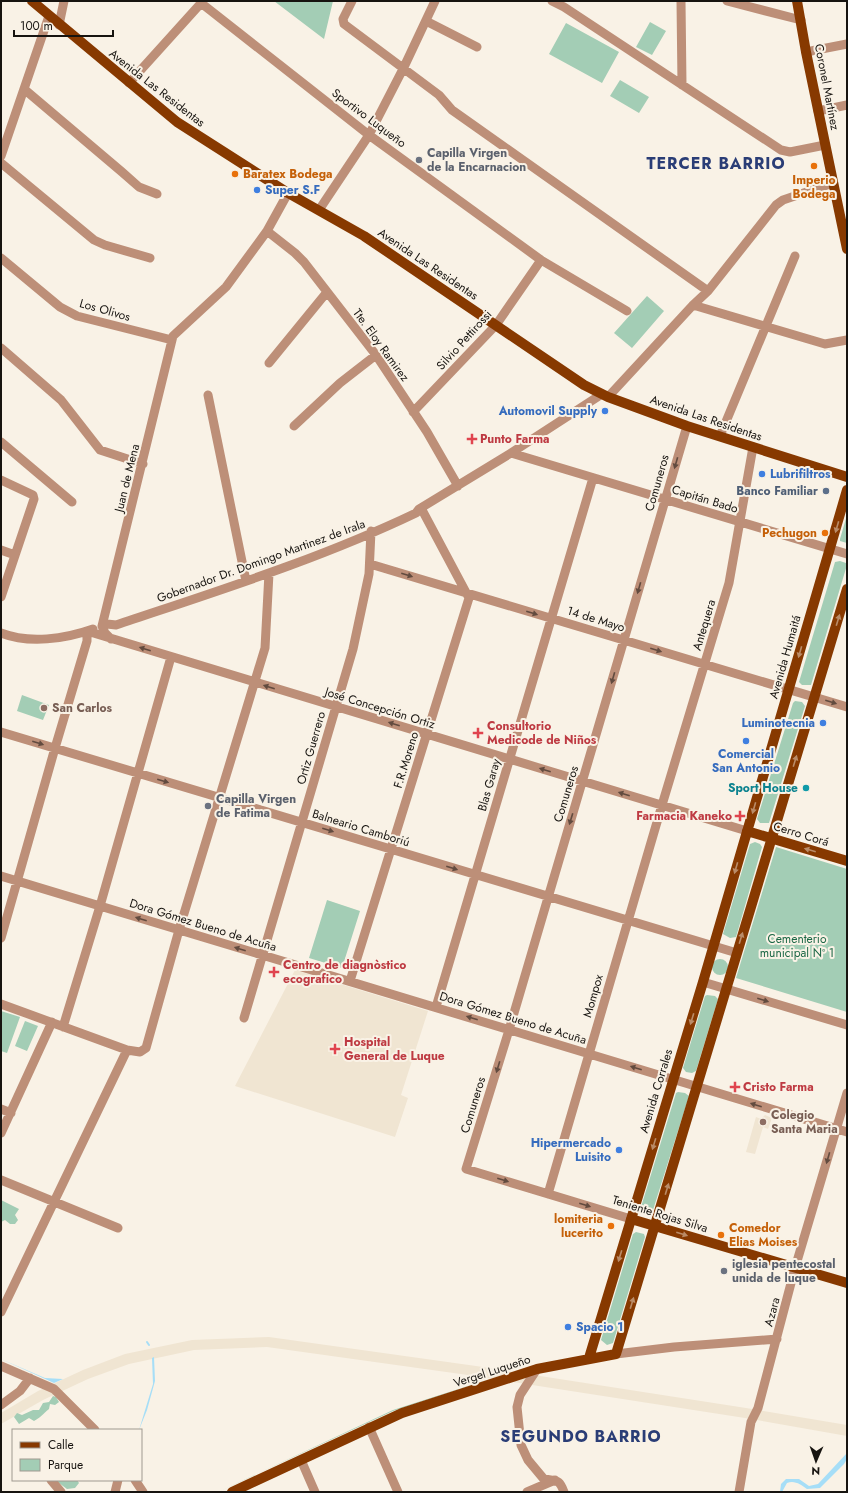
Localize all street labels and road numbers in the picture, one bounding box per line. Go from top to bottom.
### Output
street label: Coronel Martínez [810,42,844,132]
street label: Avenida Las Residentas [105,45,209,131]
street label: Sportivo Luqueño [328,84,410,152]
street label: Avenida Las Residentas [374,224,482,304]
street label: Los Olivos [77,294,133,326]
street label: Tte. Eloy Ramirez [348,305,414,386]
street label: Silvio Pettirossi [432,306,496,374]
street label: Avenida Las Residentas [648,390,765,446]
street label: Juan de Mena [109,442,144,516]
street label: Comuneros [640,452,674,513]
street label: Capitán Bado [670,480,741,518]
street label: Gobernador Dr. Domingo Martinez de Irala [154,515,368,607]
street label: Antequera [688,597,720,653]
street label: 14 de Mayo [565,602,628,636]
street label: Avenida Humaitá [764,613,806,701]
street label: José Concepción Ortiz [321,682,438,733]
street label: Ortiz Guerrero [292,709,330,787]
street label: F.R.Moreno [389,729,423,791]
street label: Blas Garay [473,756,505,813]
street label: Comuneros [549,763,583,824]
street label: Balneario Camboriú [310,805,412,851]
street label: Cerro Corá [771,817,831,851]
street label: Dora Gómez Bueno de Acuña [127,894,279,956]
street label: Mompox [578,972,608,1020]
street label: Dora Gómez Bueno de Acuña [437,987,589,1049]
street label: Avenida Corrales [635,1047,677,1135]
street label: Comuneros [456,1074,490,1135]
street label: Teniente Rojas Silva [610,1191,710,1237]
street label: Azara [759,1295,785,1329]
street label: Vergel Luqueño [451,1350,533,1392]

